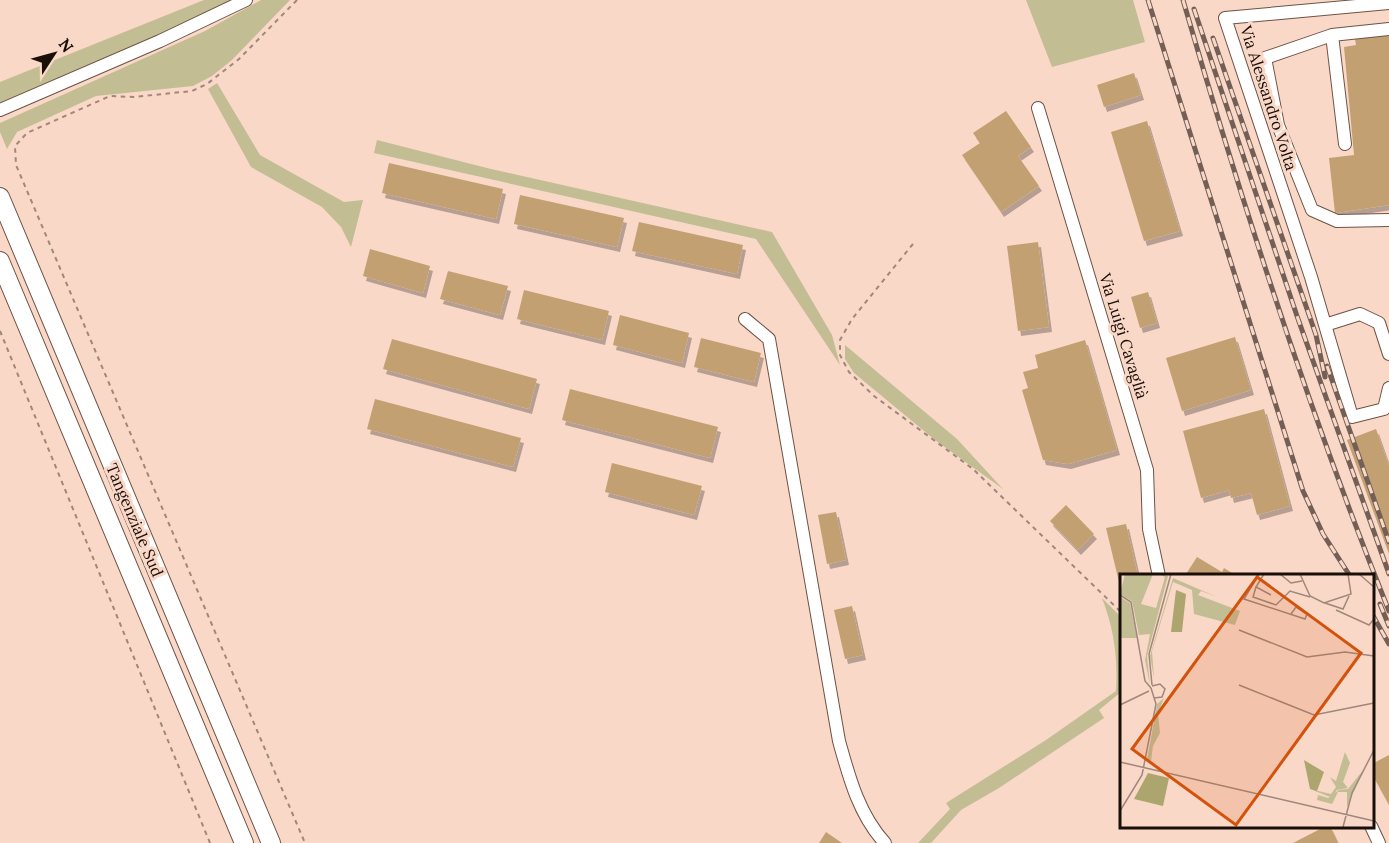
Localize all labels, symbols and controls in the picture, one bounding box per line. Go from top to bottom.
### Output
street label: Via Alessandro Volta [1236,22,1302,173]
north arrow [24,24,84,84]
text: N [54,34,78,56]
street label: Via Luigi Cavaglià [1095,270,1153,401]
street label: Tangenziale Sud [102,460,168,580]
inset map [1120,574,1374,828]

